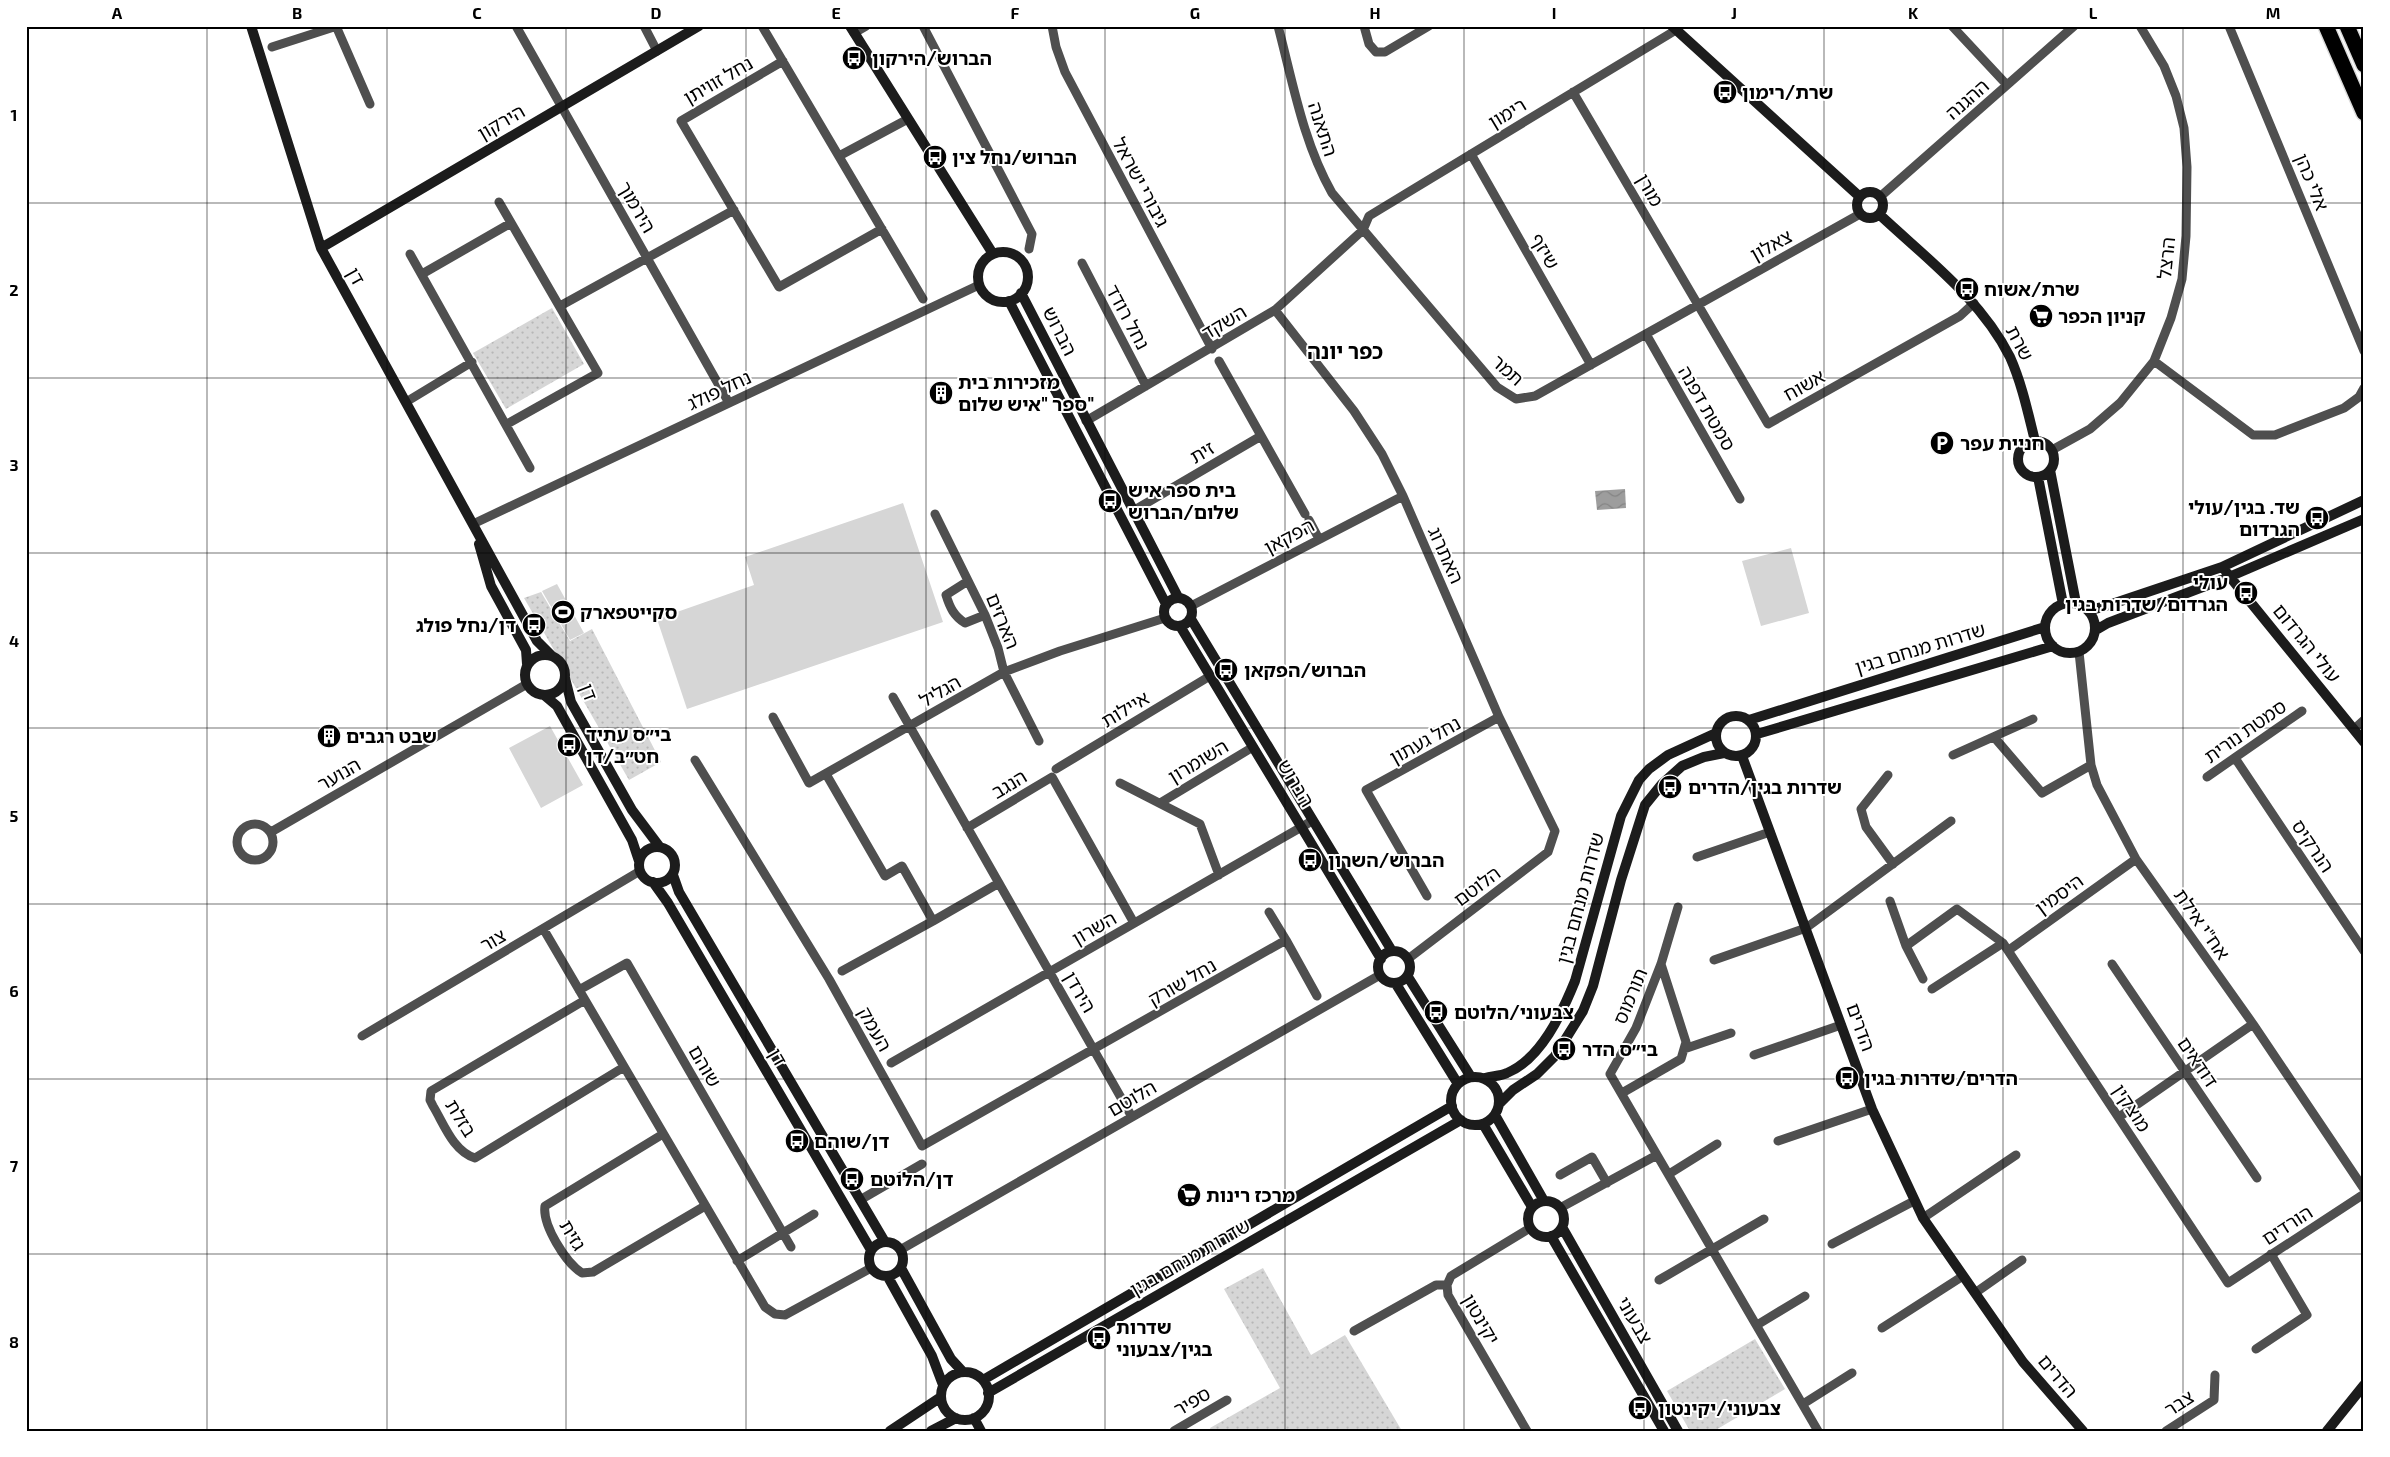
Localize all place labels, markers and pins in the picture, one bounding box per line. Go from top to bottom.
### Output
bus stop icon: הברוש/הירקון [841,45,867,71]
place label: הברוש/הירקון [872,46,992,69]
bus stop icon: שרת/רימון [1712,79,1738,105]
place label: שרת/רימון [1742,80,1834,103]
bus stop icon: הברוש/נחל צין [922,144,948,170]
place label: הברוש/נחל צין [952,145,1077,168]
bus stop icon: שרת/אשוח [1954,276,1980,302]
place label: שרת/אשוח [1984,277,2080,300]
supermarket icon: קניון הכפר [2028,303,2054,329]
place label: קניון הכפר [2058,304,2146,327]
place label: מזכירות בית ספר "איש שלום" [958,370,1094,415]
building icon: מזכירות בית ספר "איש שלום" [928,380,954,406]
parking icon: חניית עפר [1929,430,1955,456]
place label: חניית עפר [1960,431,2045,454]
place label: בית ספר איש שלום/הברוש [1128,478,1239,523]
bus stop icon: בית ספר איש שלום/הברוש [1097,488,1123,514]
place label: שד. בגין/עולי הגרדום [2188,495,2300,540]
bus stop icon: שד. בגין/עולי הגרדום [2304,505,2330,531]
place label: עולי הגרדום/שדרות בגין [2065,570,2228,615]
bus stop icon: עולי הגרדום/שדרות בגין [2233,580,2259,606]
sports icon: סקייטפארק [550,599,576,625]
place label: סקייטפארק [580,600,678,623]
bus stop icon: דן/נחל פולג [521,612,547,638]
place label: דן/נחל פולג [416,613,516,636]
bus stop icon: הברוש/הפקאן [1213,657,1239,683]
place label: הברוש/הפקאן [1244,658,1366,681]
place label: בי״ס עתיד חט״ב/דן [586,722,672,767]
building icon: שבט רגבים [316,723,342,749]
place label: שבט רגבים [346,724,437,747]
bus stop icon: בי״ס עתיד חט״ב/דן [556,732,582,758]
bus stop icon: שדרות בגין/הדרים [1657,774,1683,800]
place label: שדרות בגין/הדרים [1688,775,1842,798]
bus stop icon: הברוש/השרון [1297,847,1323,873]
place label: הברוש/השרון [1328,848,1444,871]
bus stop icon: צבעוני/הלוטם [1423,999,1449,1025]
place label: צבעוני/הלוטם [1454,1000,1574,1023]
bus stop icon: בי״ס הדר [1551,1036,1577,1062]
place label: בי״ס הדר [1582,1037,1658,1060]
bus stop icon: הדרים/שדרות בגין [1834,1065,1860,1091]
place label: הדרים/שדרות בגין [1864,1066,2018,1089]
bus stop icon: דן/שוהם [784,1128,810,1154]
place label: דן/שוהם [814,1129,889,1152]
bus stop icon: דן/הלוטם [839,1166,865,1192]
place label: דן/הלוטם [870,1167,953,1190]
supermarket icon: מרכז רינות [1176,1182,1202,1208]
place label: מרכז רינות [1206,1183,1295,1206]
place label: שדרות בגין/צבעוני [1116,1315,1213,1360]
bus stop icon: שדרות בגין/צבעוני [1086,1325,1112,1351]
bus stop icon: צבעוני/יקינטון [1627,1395,1653,1421]
place label: צבעוני/יקינטון [1658,1396,1781,1419]

